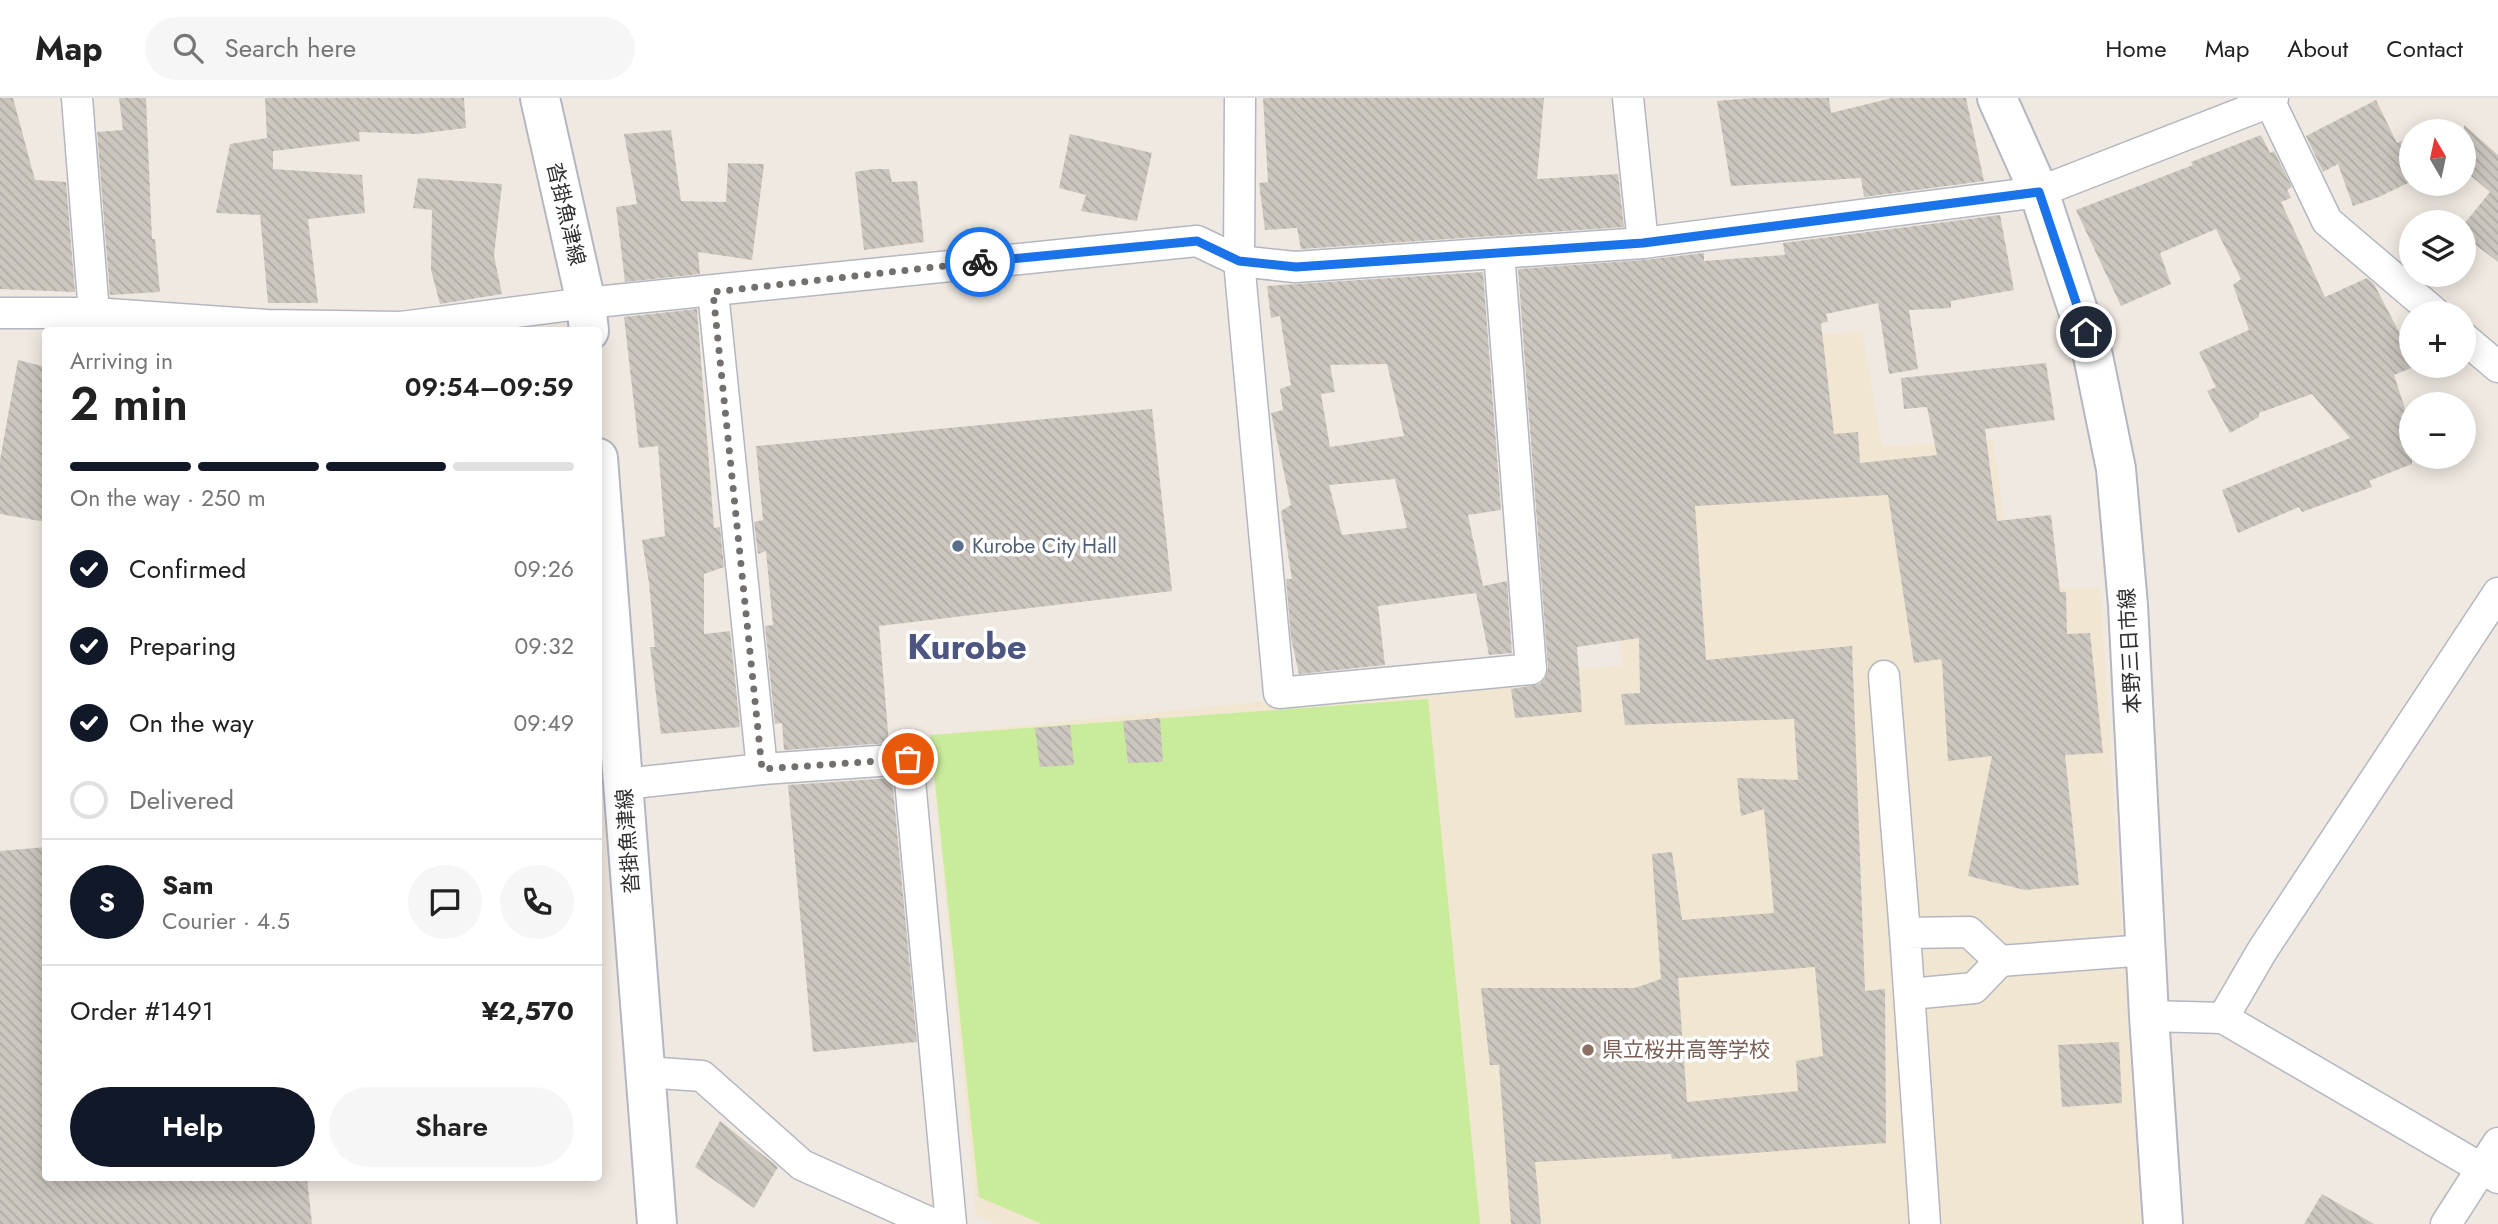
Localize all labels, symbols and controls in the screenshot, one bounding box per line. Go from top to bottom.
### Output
search box [145,17,635,80]
text: Map [35,25,103,72]
icon: search [169,29,207,67]
text: Search here [225,29,356,67]
text: Home [2105,31,2167,66]
text: Map [2205,31,2249,66]
text: About [2287,31,2348,66]
text: Contact [2386,31,2463,66]
north arrow [2399,119,2476,196]
map controls [2399,119,2476,469]
street label: 沓掛魚津線 [540,159,592,269]
button: layers [2399,210,2476,287]
courier [945,227,1015,297]
icon: bike [961,243,999,281]
button: + [2399,301,2476,378]
pin [2056,302,2116,362]
icon: home [2067,313,2105,351]
text: Arriving in [70,344,173,378]
text: 09:54–09:59 [405,368,574,406]
text: 2 min [70,371,188,437]
button: − [2399,392,2476,469]
text: On the way · 250 m [70,481,266,515]
place label: Kurobe City Hall [972,531,1117,561]
marker: Kurobe City Hall [950,538,966,554]
icon: check [70,550,108,588]
text: Confirmed [129,550,246,588]
text: 09:26 [514,552,574,586]
street label: 本野三日市線 [2112,587,2148,715]
district label: Kurobe [907,622,1027,672]
icon: check [70,627,108,665]
text: Preparing [129,627,236,665]
text: 09:32 [514,629,574,663]
icon: check [70,704,108,742]
text: On the way [129,704,254,742]
text: 09:49 [513,706,574,740]
pin [878,729,938,789]
icon: bag [889,740,927,778]
text: Delivered [129,781,234,819]
street label: 沓掛魚津線 [609,788,647,894]
button: chat [408,865,482,939]
button: phone [500,865,574,939]
text: Sam [162,866,214,904]
text: S [99,883,115,921]
text: Courier · 4.5 [162,904,290,938]
text: Order #1491 [70,992,214,1030]
text: ¥2,570 [481,992,574,1030]
place label: 県立桜井高等学校 [1602,1035,1770,1065]
marker: 県立桜井高等学校 [1580,1042,1596,1058]
button: Help [70,1087,315,1167]
button: Share [329,1087,574,1167]

